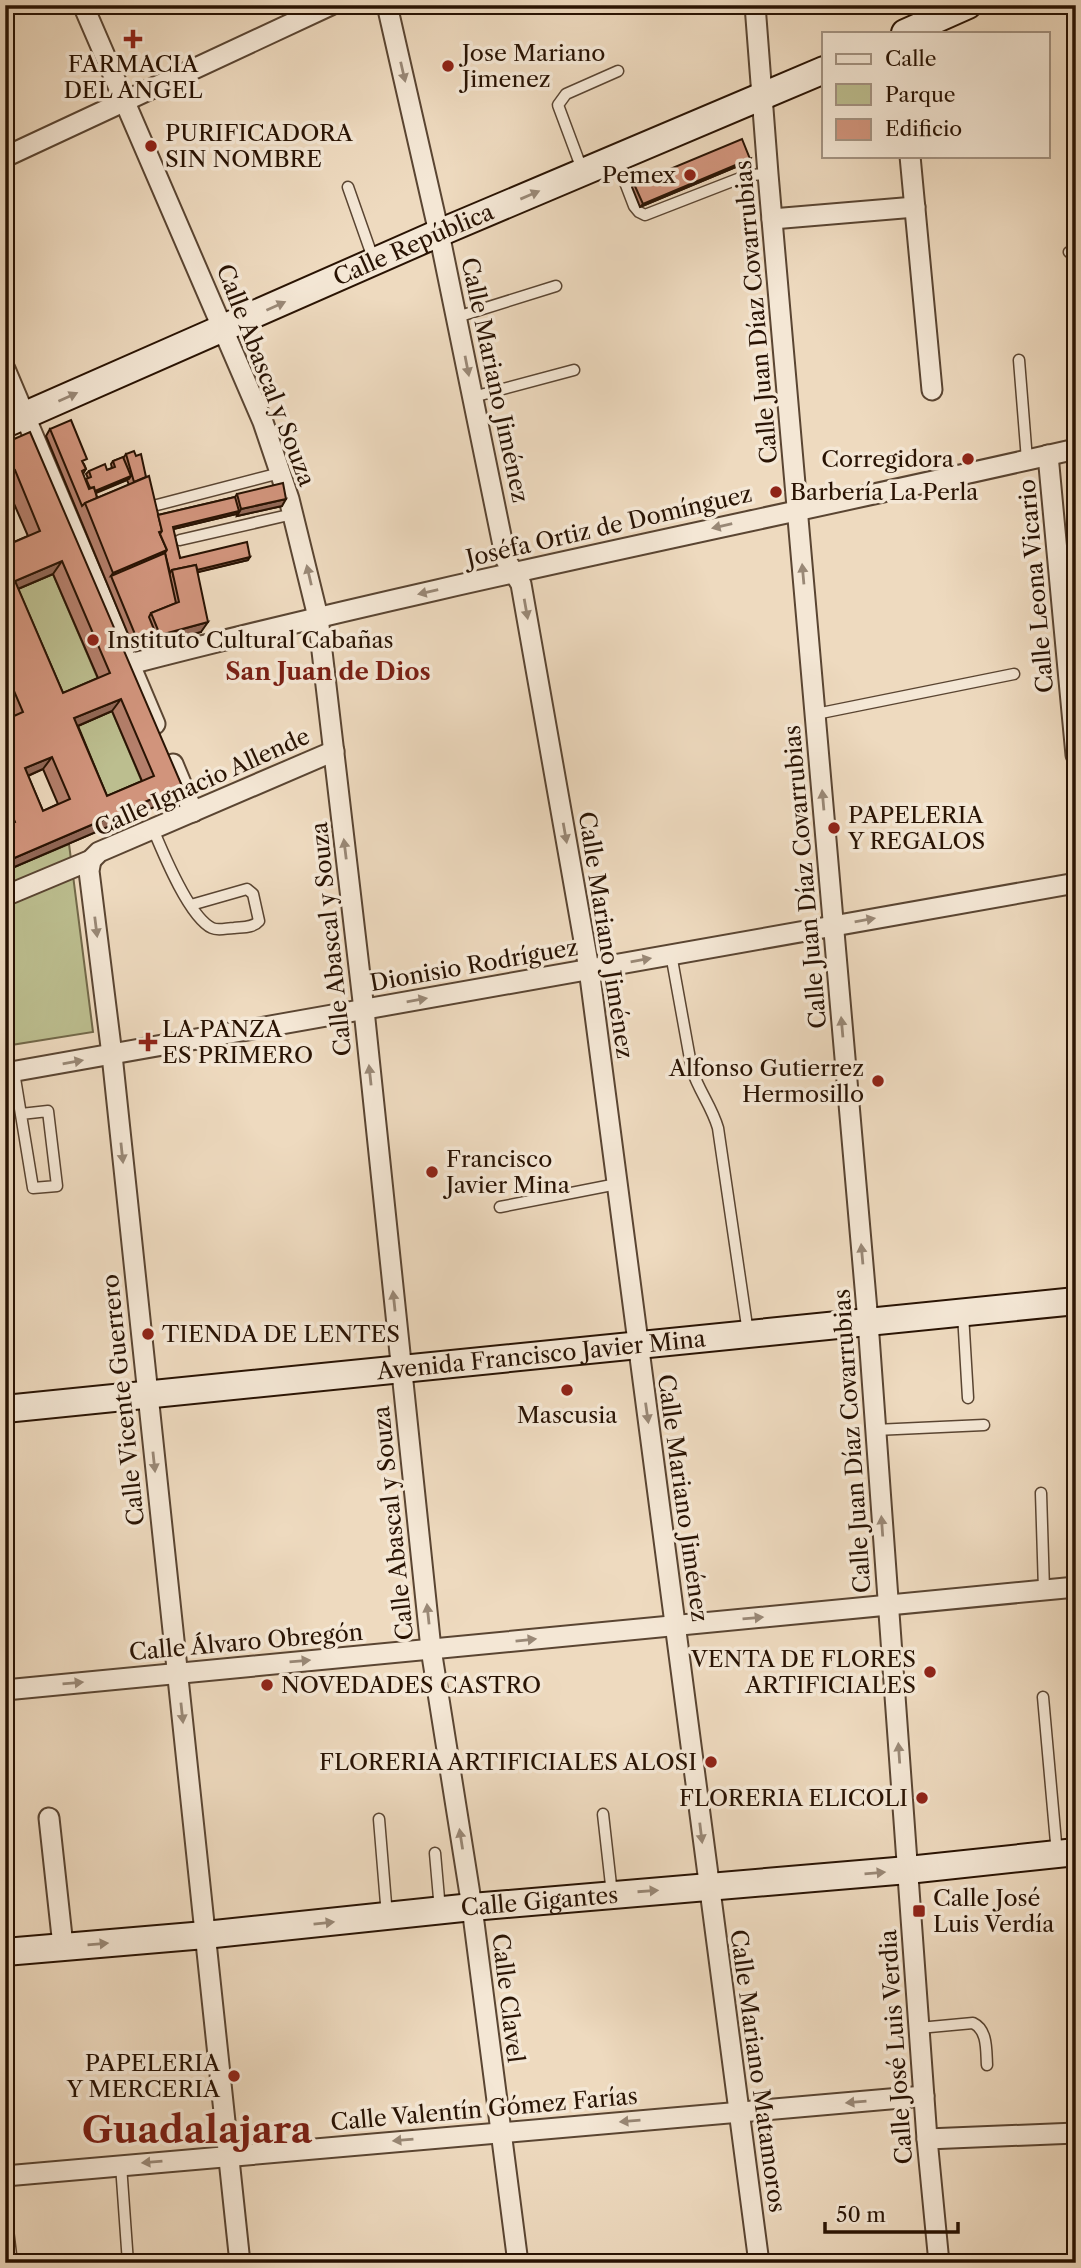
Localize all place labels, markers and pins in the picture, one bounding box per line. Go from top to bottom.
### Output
marker: FARMACIA DEL ANGEL [125,31,141,47]
place label: Jose Mariano Jimenez [459,39,605,93]
place label: FARMACIA DEL ANGEL [63,50,203,104]
marker: Jose Mariano Jimenez [440,58,456,74]
place label: PURIFICADORA SIN NOMBRE [165,119,354,173]
marker: PURIFICADORA SIN NOMBRE [143,138,159,154]
place label: Pemex [602,161,677,189]
marker: Pemex [682,167,698,183]
place label: Corregidora [821,445,955,473]
marker: Corregidora [960,451,976,467]
place label: Barbería La Perla [790,478,979,506]
marker: Barbería La Perla [768,484,784,500]
place label: Instituto Cultural Cabañas [107,626,394,654]
marker: Instituto Cultural Cabañas [85,632,101,648]
place label: PAPELERIA Y REGALOS [847,801,985,855]
marker: PAPELERIA Y REGALOS [826,820,842,836]
place label: LA PANZA ES PRIMERO [162,1015,313,1069]
marker: LA PANZA ES PRIMERO [140,1034,156,1050]
place label: Alfonso Gutierrez Hermosillo [668,1054,864,1108]
marker: Alfonso Gutierrez Hermosillo [870,1073,886,1089]
place label: Francisco Javier Mina [443,1145,571,1199]
marker: Francisco Javier Mina [424,1164,440,1180]
place label: TIENDA DE LENTES [162,1320,400,1348]
marker: TIENDA DE LENTES [140,1326,156,1342]
marker: Mascusia [559,1382,575,1398]
place label: Mascusia [517,1401,618,1429]
place label: VENTA DE FLORES ARTIFICIALES [690,1645,916,1699]
marker: VENTA DE FLORES ARTIFICIALES [922,1664,938,1680]
place label: NOVEDADES CASTRO [281,1671,541,1699]
marker: NOVEDADES CASTRO [259,1677,275,1693]
place label: FLORERIA ARTIFICIALES ALOSI [319,1748,697,1776]
marker: FLORERIA ARTIFICIALES ALOSI [703,1754,719,1770]
place label: FLORERIA ELICOLI [679,1784,908,1812]
marker: FLORERIA ELICOLI [914,1790,930,1806]
place label: Calle José Luis Verdía [933,1884,1055,1938]
marker: Calle José Luis Verdía [911,1903,927,1919]
place label: PAPELERIA Y MERCERIA [66,2049,221,2103]
marker: PAPELERIA Y MERCERIA [226,2068,242,2084]

